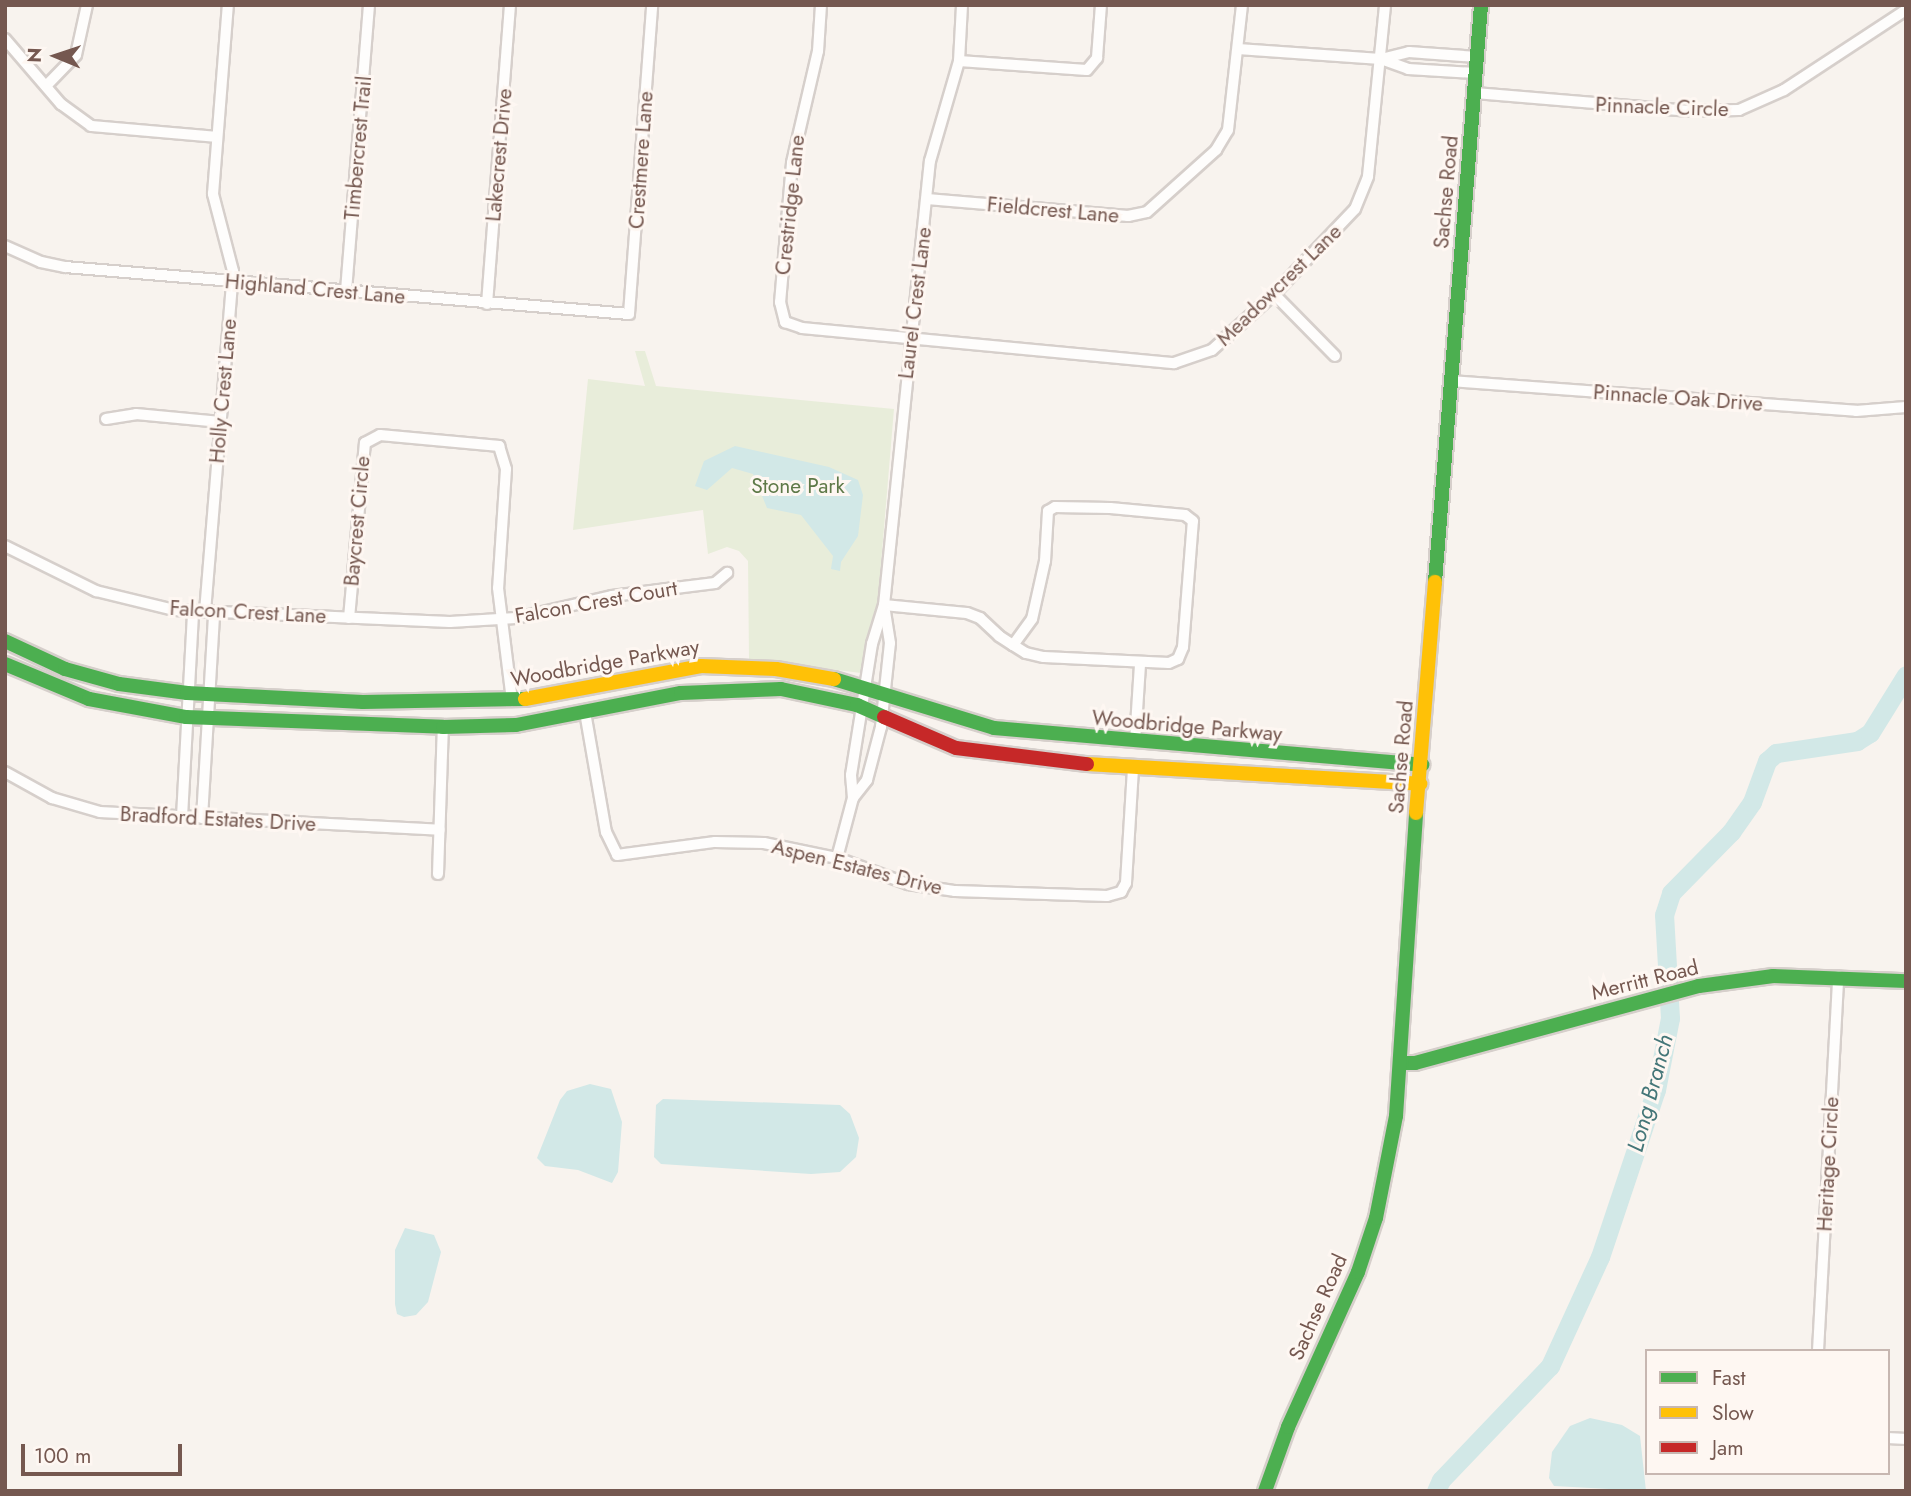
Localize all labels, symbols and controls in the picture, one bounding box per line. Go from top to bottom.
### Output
north arrow [21,21,91,91]
text: N [21,47,48,63]
street label: Timbercrest Trail [339,75,377,221]
street label: Lakecrest Drive [481,87,517,223]
street label: Crestmere Lane [624,90,658,230]
street label: Pinnacle Circle [1595,92,1729,122]
street label: Crestridge Lane [770,134,810,276]
street label: Sachse Road [1428,134,1464,250]
street label: Fieldcrest Lane [986,192,1120,228]
street label: Meadowcrest Lane [1211,219,1347,351]
street label: Laurel Crest Lane [893,226,937,380]
street label: Highland Crest Lane [224,269,406,309]
street label: Holly Crest Lane [204,318,242,464]
street label: Pinnacle Oak Drive [1592,380,1764,416]
street label: Baycrest Circle [339,455,375,587]
park label: Stone Park [751,473,845,499]
street label: Falcon Crest Court [513,575,679,629]
street label: Falcon Crest Lane [169,595,327,629]
street label: Woodbridge Parkway [509,634,701,692]
street label: Sachse Road [1383,699,1419,815]
street label: Woodbridge Parkway [1091,705,1283,747]
street label: Bradford Estates Drive [119,801,317,837]
street label: Aspen Estates Drive [769,834,945,900]
street label: Merritt Road [1589,955,1701,1005]
water label: Long Branch [1621,1031,1679,1155]
street label: Heritage Circle [1812,1096,1844,1232]
street label: Sachse Road [1283,1250,1353,1364]
legend [1645,1349,1890,1475]
text: Fast [1712,1363,1745,1393]
text: Slow [1712,1398,1754,1428]
scale bar [24,1430,186,1474]
text: Jam [1712,1433,1744,1463]
text: 100 m [34,1441,91,1471]

